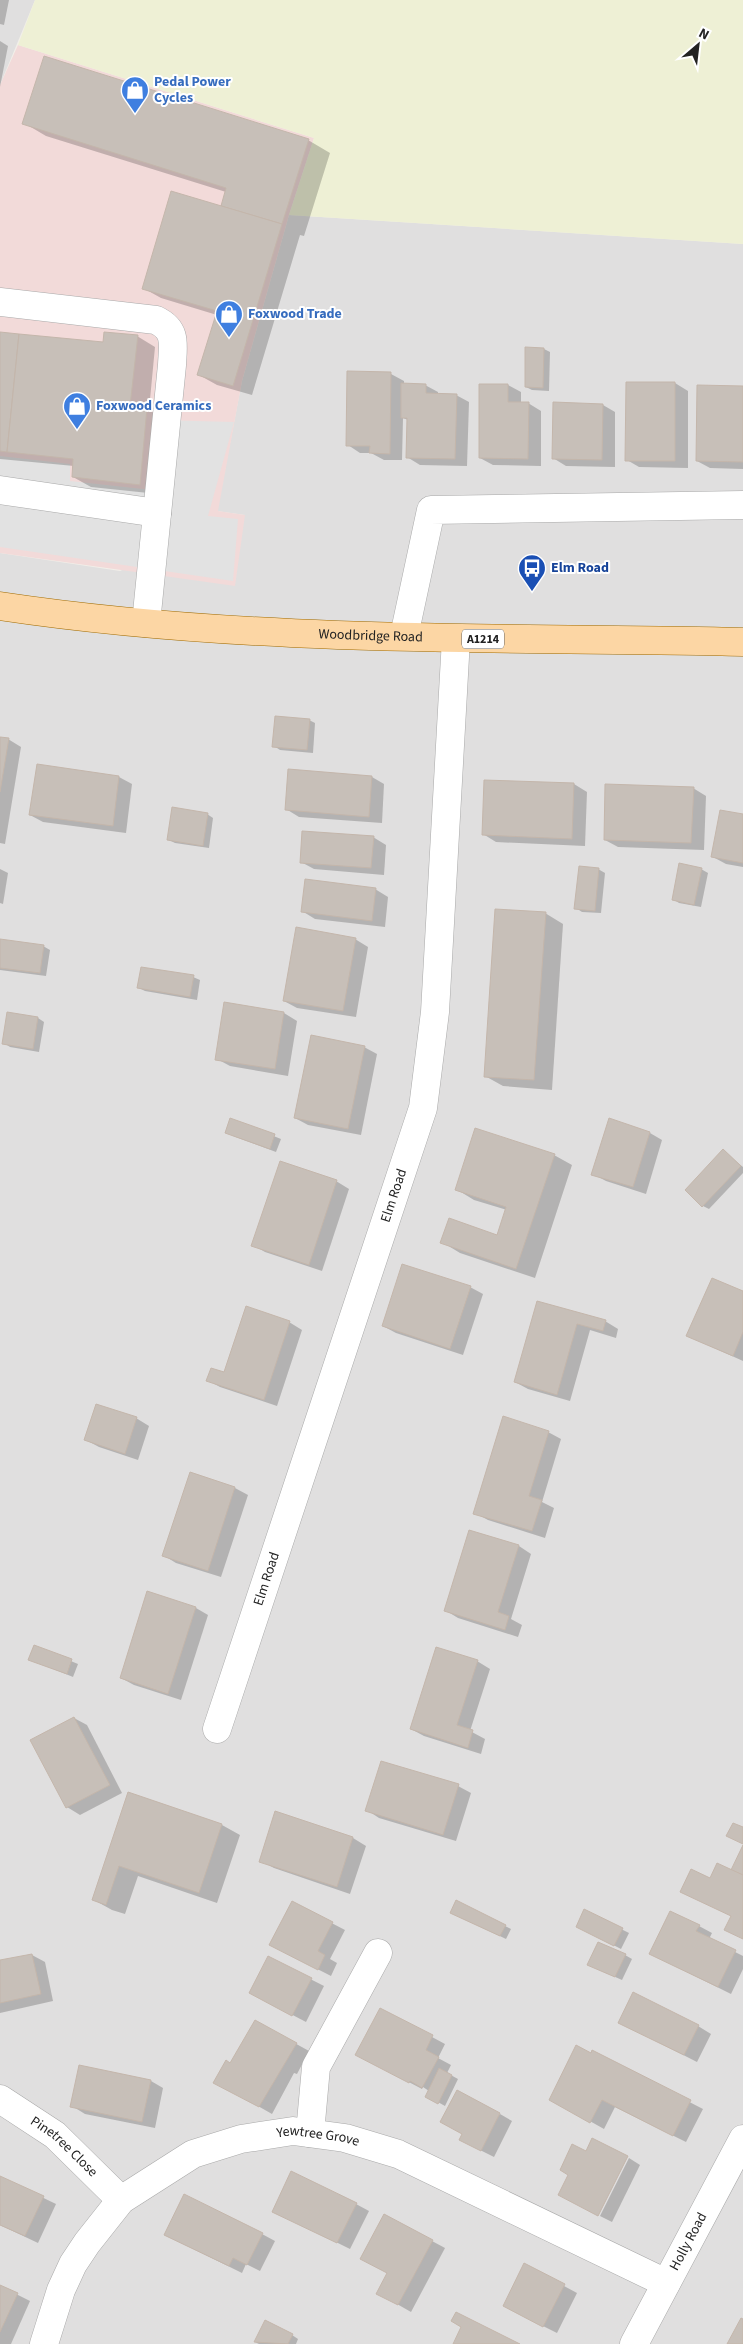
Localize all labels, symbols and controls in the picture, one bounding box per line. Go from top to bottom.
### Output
north arrow [673,20,723,70]
text: N [695,23,712,45]
place label: Pedal Power Cycles [154,72,231,108]
shop icon: Pedal Power Cycles [120,75,150,114]
shop icon: Foxwood Trade [214,299,244,338]
place label: Foxwood Trade [248,304,342,324]
shop icon: Foxwood Ceramics [62,391,92,430]
place label: Foxwood Ceramics [96,396,211,416]
bus stop icon: Elm Road [517,553,547,592]
place label: Elm Road [551,558,609,578]
street label: Woodbridge Road [318,624,423,647]
road number: A1214 [462,630,504,648]
street label: Elm Road [376,1166,412,1225]
street label: Elm Road [249,1550,285,1609]
street label: Pinetree Close [26,2111,102,2182]
street label: Yewtree Grove [274,2121,362,2152]
street label: Holly Road [665,2209,712,2274]

